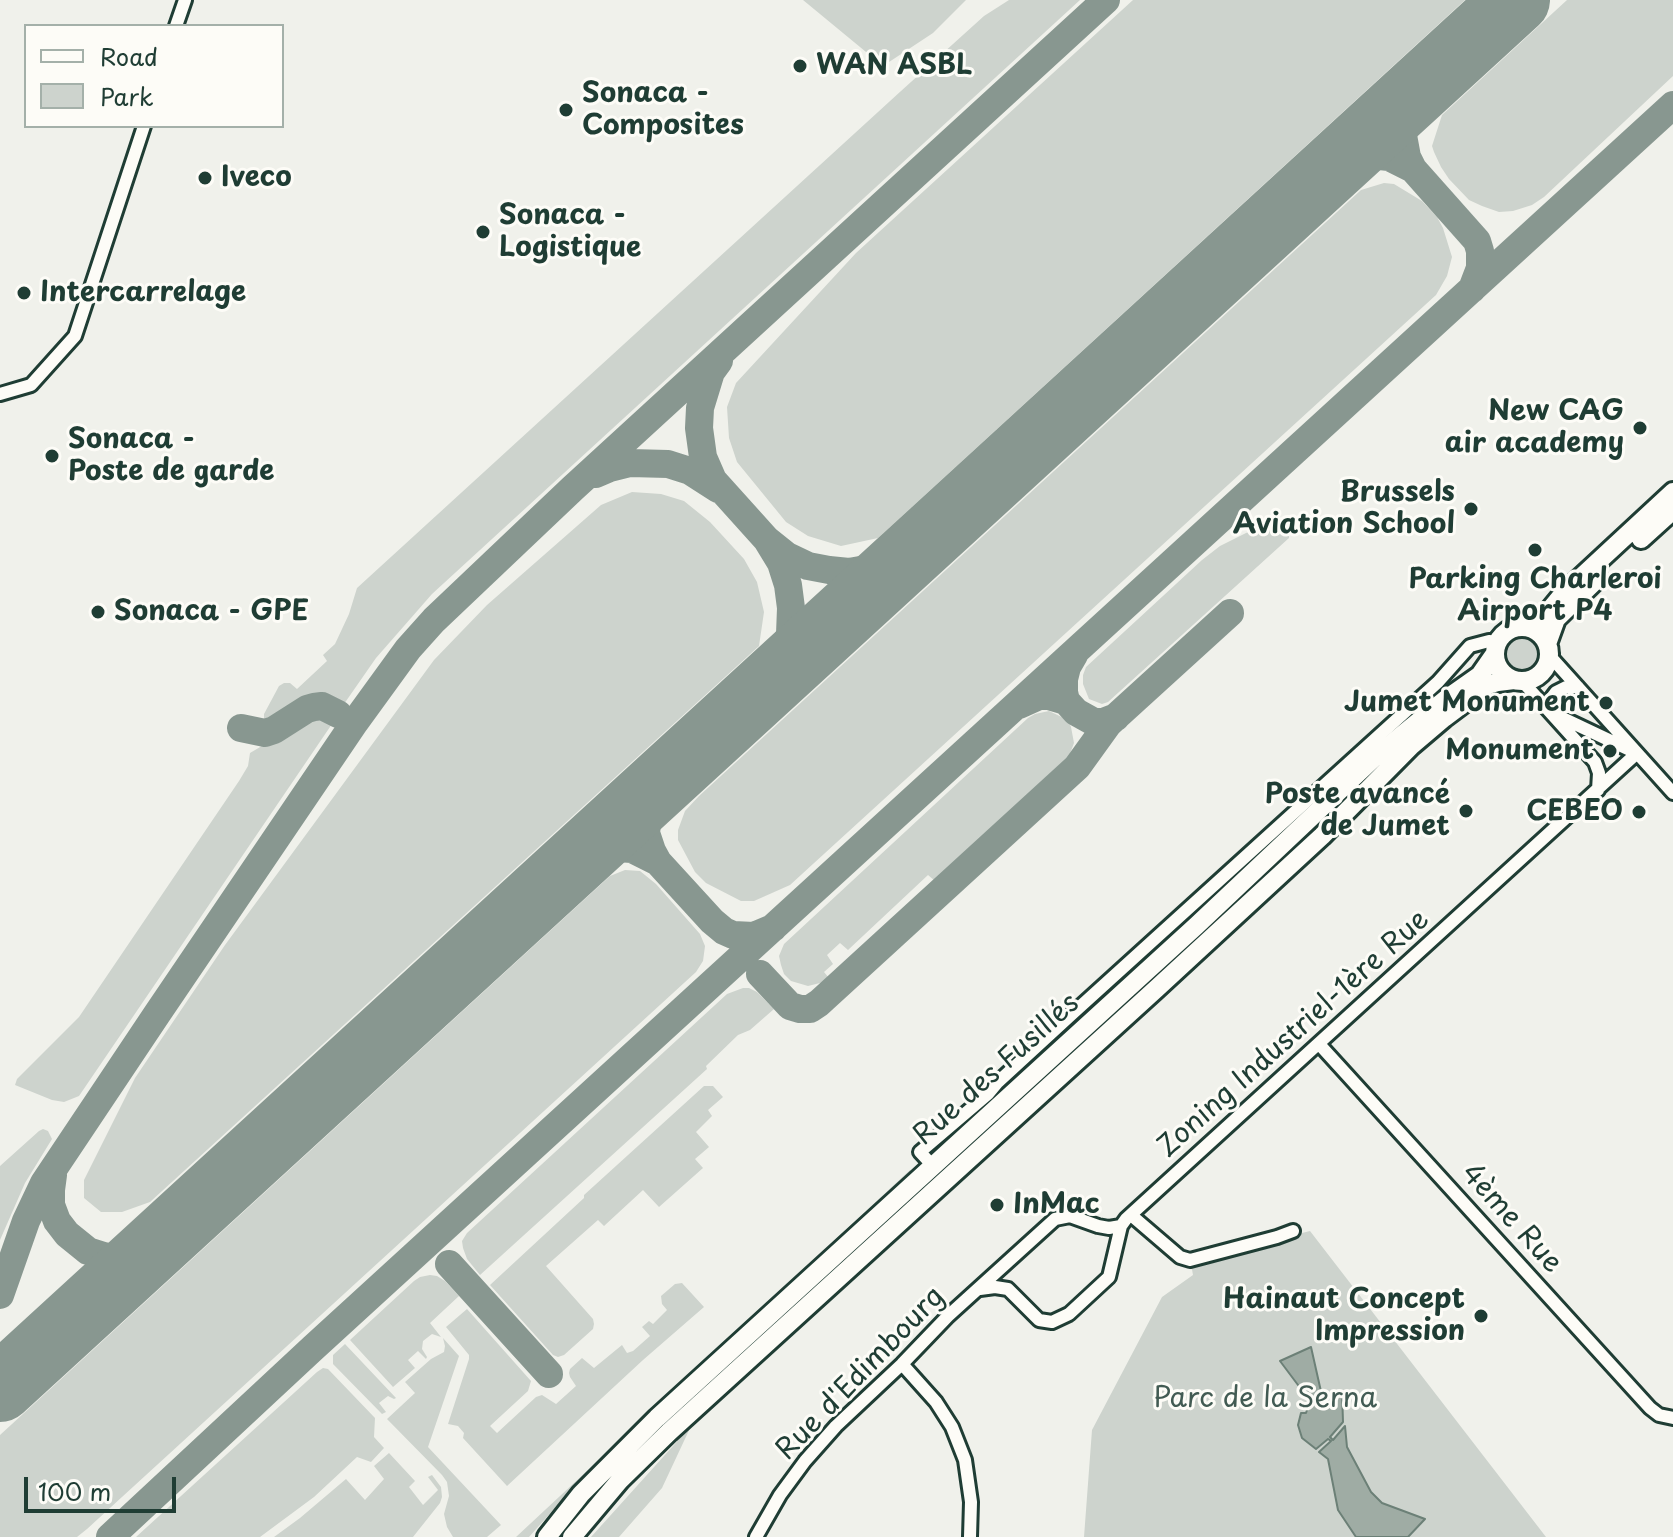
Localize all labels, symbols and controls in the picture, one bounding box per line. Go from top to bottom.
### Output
legend [24,24,284,128]
text: Road [100,38,158,74]
place label: WAN ASBL [816,49,973,83]
marker: WAN ASBL [791,57,809,75]
place label: Sonaca - Composites [582,77,744,143]
text: Park [100,78,154,114]
marker: Sonaca - Composites [557,101,575,119]
place label: Iveco [221,161,292,195]
marker: Iveco [196,169,214,187]
place label: Sonaca - Logistique [499,199,641,265]
marker: Sonaca - Logistique [474,223,492,241]
place label: Intercarrelage [40,276,246,310]
marker: Intercarrelage [15,284,33,302]
place label: New CAG air academy [1445,395,1624,461]
marker: New CAG air academy [1631,419,1649,437]
place label: Sonaca - Poste de garde [68,423,275,489]
marker: Sonaca - Poste de garde [43,447,61,465]
place label: Brussels Aviation School [1233,476,1455,542]
marker: Brussels Aviation School [1462,500,1480,518]
marker: Parking Charleroi Airport P4 [1526,541,1544,559]
place label: Parking Charleroi Airport P4 [1408,563,1662,629]
place label: Sonaca - GPE [114,595,309,629]
marker: Sonaca - GPE [89,603,107,621]
place label: Jumet Monument [1344,686,1590,720]
marker: Jumet Monument [1597,694,1615,712]
place label: Monument [1445,734,1594,768]
marker: Monument [1601,742,1619,760]
place label: Poste avancé de Jumet [1265,778,1450,844]
place label: CEBEO [1526,795,1623,829]
marker: Poste avancé de Jumet [1457,802,1475,820]
marker: CEBEO [1630,803,1648,821]
street label: Zoning Industriel-1ère Rue [1151,903,1437,1165]
street label: Rue des Fusillés [907,987,1087,1153]
street label: 4ème Rue [1453,1158,1569,1280]
place label: InMac [1013,1188,1100,1222]
marker: InMac [988,1196,1006,1214]
street label: Rue d'Edimbourg [770,1281,952,1467]
place label: Hainaut Concept Impression [1223,1283,1465,1349]
marker: Hainaut Concept Impression [1472,1307,1490,1325]
park label: Parc de la Serna [1153,1382,1377,1416]
scale bar [28,1461,180,1511]
text: 100 m [38,1473,111,1509]

